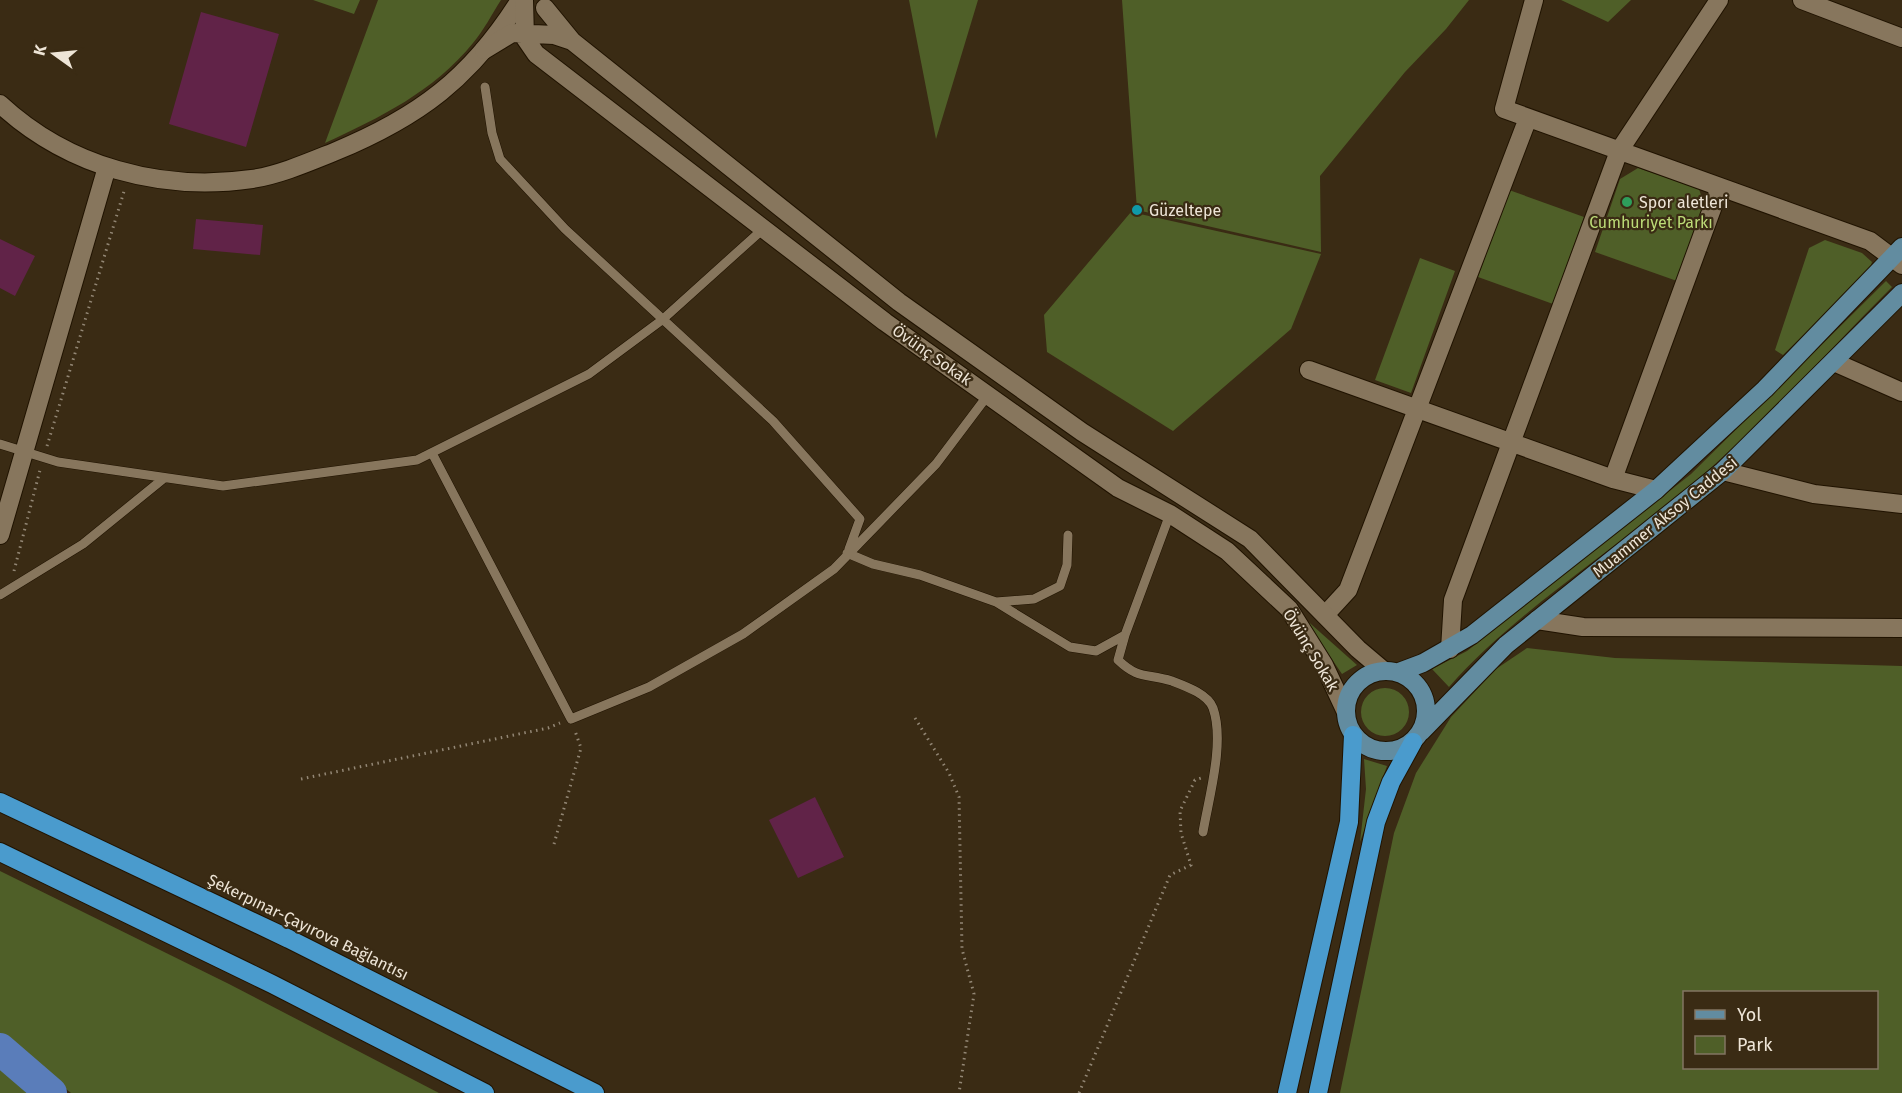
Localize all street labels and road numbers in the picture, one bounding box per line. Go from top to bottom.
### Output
street label: Övünç Sokak [888,321,976,391]
street label: Muammer Aksoy Caddesi [1589,453,1741,581]
street label: Övünç Sokak [1278,605,1343,696]
street label: Şekerpınar-Çayırova Bağlantısı [204,870,412,985]

